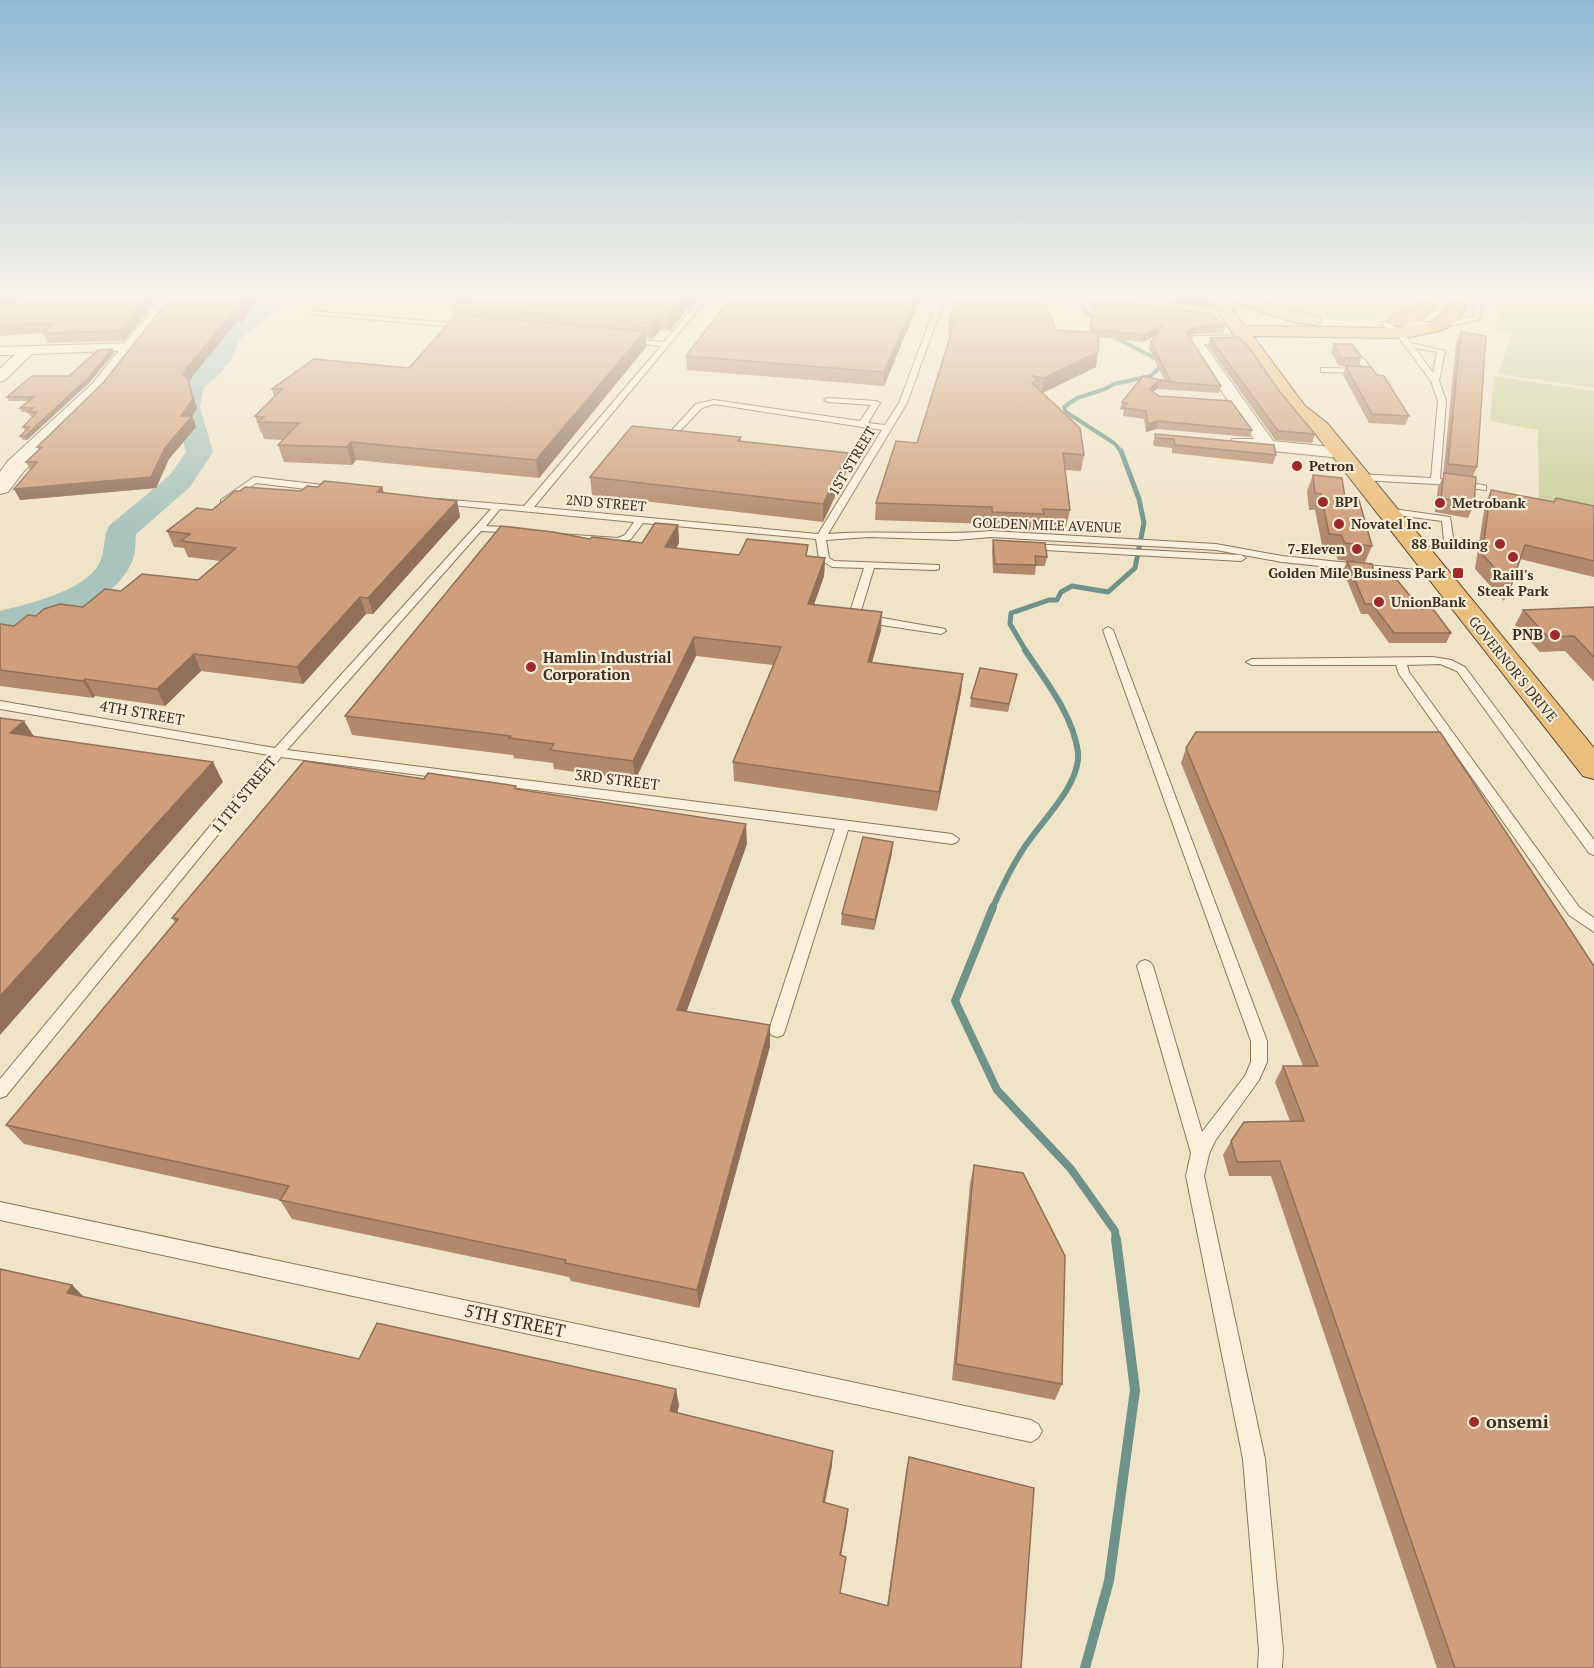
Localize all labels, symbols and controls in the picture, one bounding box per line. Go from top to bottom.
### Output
street label: 1ST STREET [824,423,880,499]
place label: Petron [1309,456,1354,475]
marker: Petron [1290,459,1304,473]
street label: 2ND STREET [565,490,648,516]
place label: BPI [1335,492,1358,511]
place label: Metrobank [1452,493,1527,512]
marker: BPI [1316,495,1330,509]
marker: Metrobank [1433,496,1447,510]
street label: GOLDEN MILE AVENUE [972,512,1122,537]
place label: Novatel Inc. [1351,514,1432,533]
marker: Novatel Inc. [1332,517,1346,531]
place label: 88 Building [1411,534,1489,553]
marker: 88 Building [1493,537,1507,551]
place label: 7-Eleven [1287,539,1345,558]
marker: 7-Eleven [1350,542,1364,556]
marker: Raill's Steak Park [1506,550,1520,564]
place label: Golden Mile Business Park [1268,563,1447,582]
place label: Raill's Steak Park [1477,565,1550,600]
marker: Golden Mile Business Park [1451,566,1465,580]
place label: UnionBank [1391,592,1467,611]
marker: UnionBank [1372,595,1386,609]
street label: GOVERNOR'S DRIVE [1465,612,1562,725]
place label: PNB [1512,624,1543,644]
marker: PNB [1548,628,1562,642]
place label: Hamlin Industrial Corporation [543,647,672,684]
marker: Hamlin Industrial Corporation [524,660,538,674]
street label: 4TH STREET [98,695,186,729]
street label: 11TH STREET [206,752,280,837]
street label: 3RD STREET [573,764,661,794]
street label: 5TH STREET [463,1298,568,1342]
place label: onsemi [1486,1409,1549,1433]
marker: onsemi [1467,1415,1481,1429]

